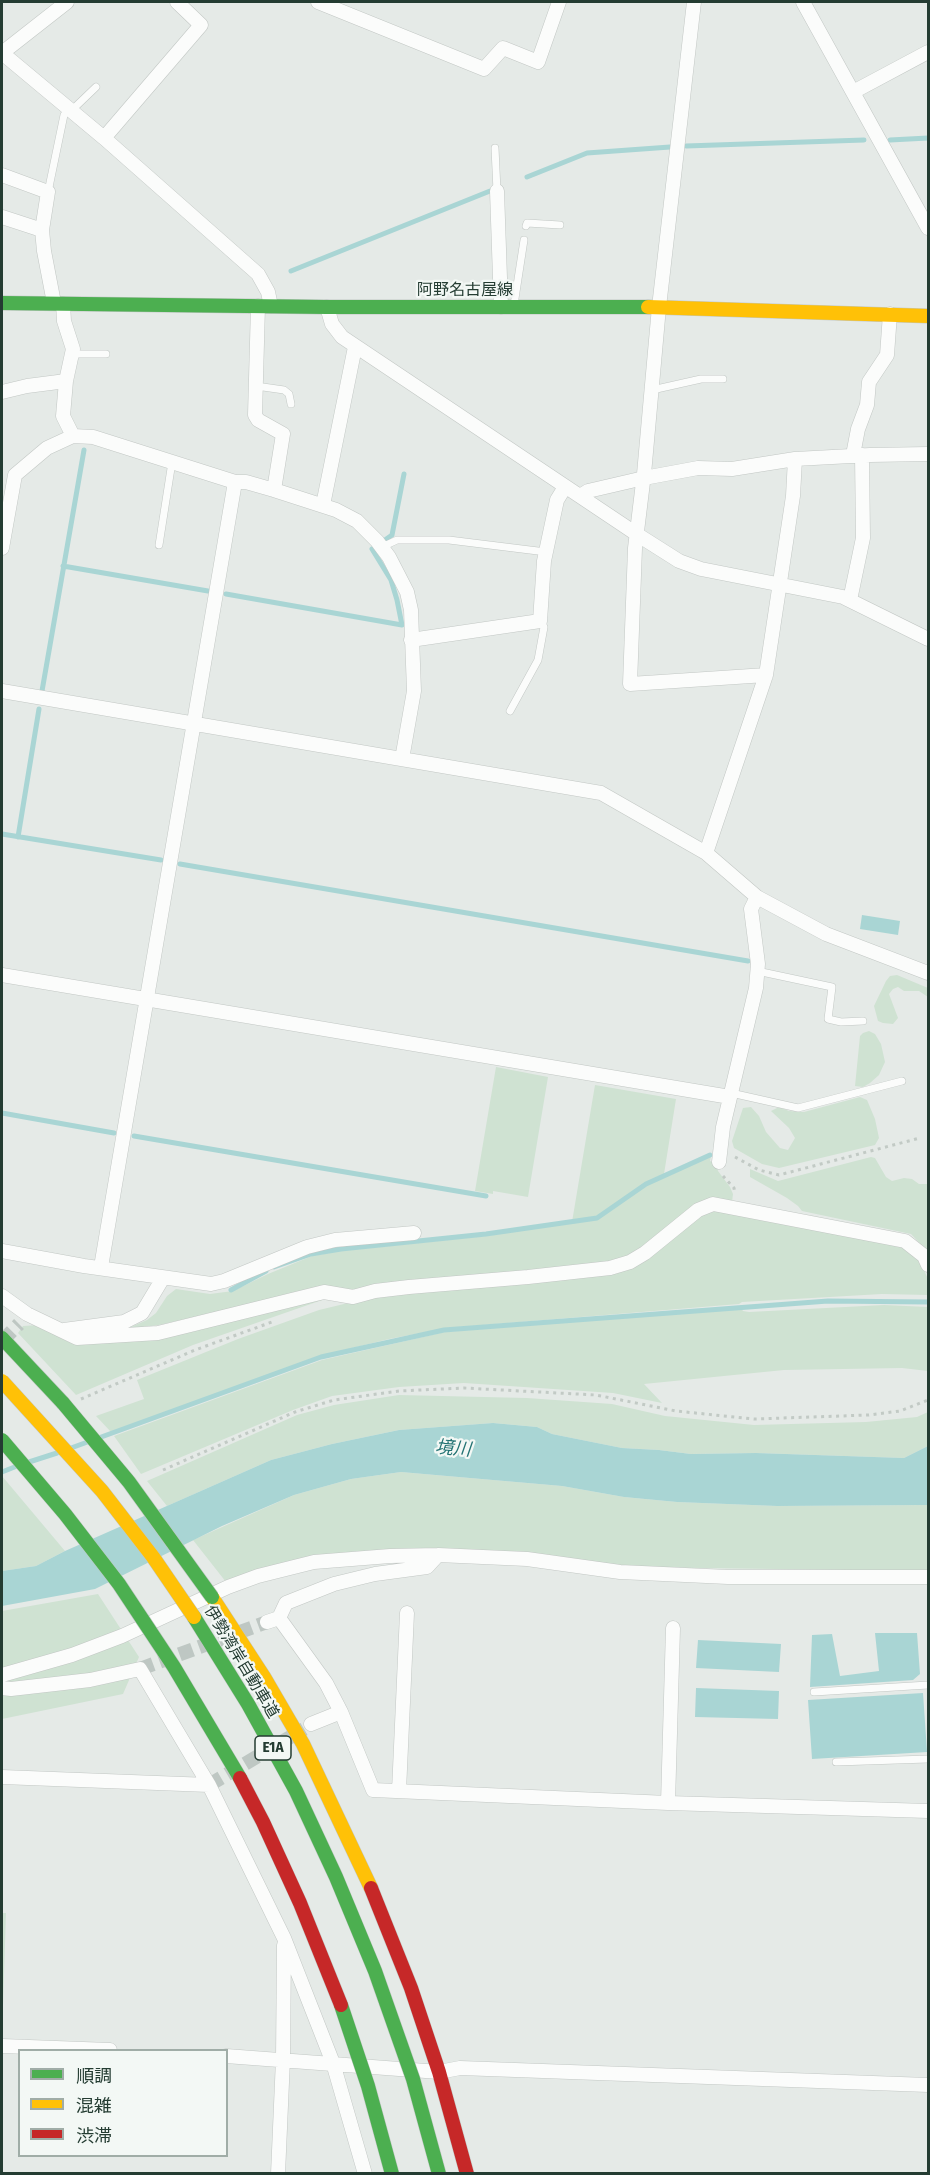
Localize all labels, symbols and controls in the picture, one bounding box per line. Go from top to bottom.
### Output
street label: 阿野名古屋線 [417,281,513,301]
water label: 境川 [434,1437,472,1461]
street label: 伊勢湾岸自動車道 [200,1602,282,1722]
road number: E1A [255,1736,291,1760]
legend [18,2049,228,2157]
text: 順調 [76,2065,112,2087]
text: 混雑 [76,2095,112,2117]
text: 渋滞 [76,2125,112,2147]

